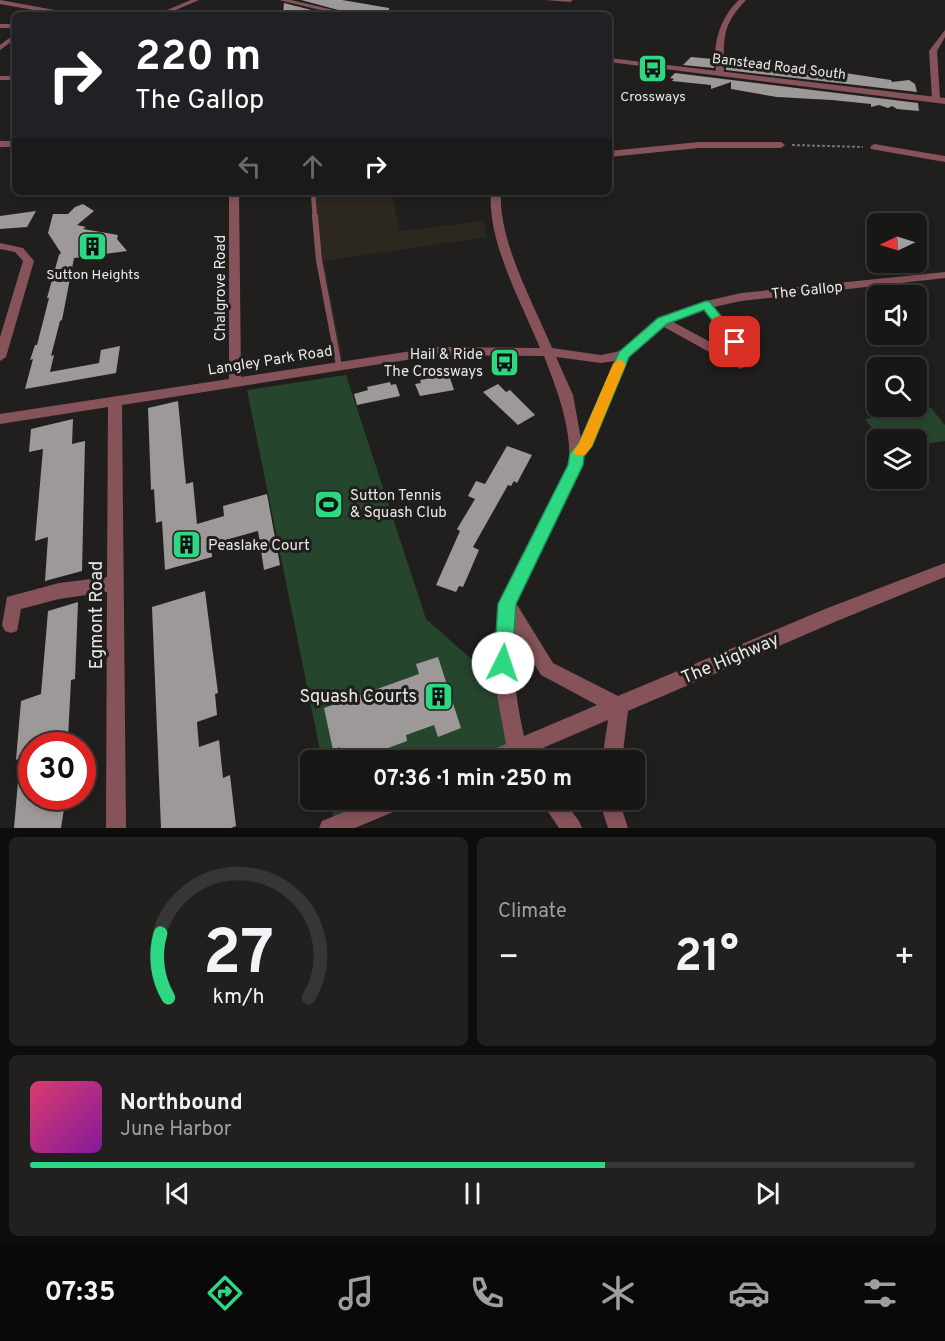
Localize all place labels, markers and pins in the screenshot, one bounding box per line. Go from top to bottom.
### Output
bus stop icon: Crossways [637,53,669,85]
place label: Crossways [620,89,686,106]
building icon: Sutton Heights [77,231,109,263]
place label: Sutton Heights [46,267,140,284]
pin [709,316,760,367]
place label: Hail & Ride The Crossways [384,346,483,382]
bus stop icon: Hail & Ride The Crossways [488,347,520,379]
place label: Sutton Tennis & Squash Club [350,487,447,523]
sports icon: Sutton Tennis & Squash Club [313,488,345,520]
building icon: Peaslake Court [171,529,203,561]
place label: Peaslake Court [208,537,310,556]
building icon: Squash Courts [422,680,454,712]
place label: Squash Courts [299,686,417,709]

